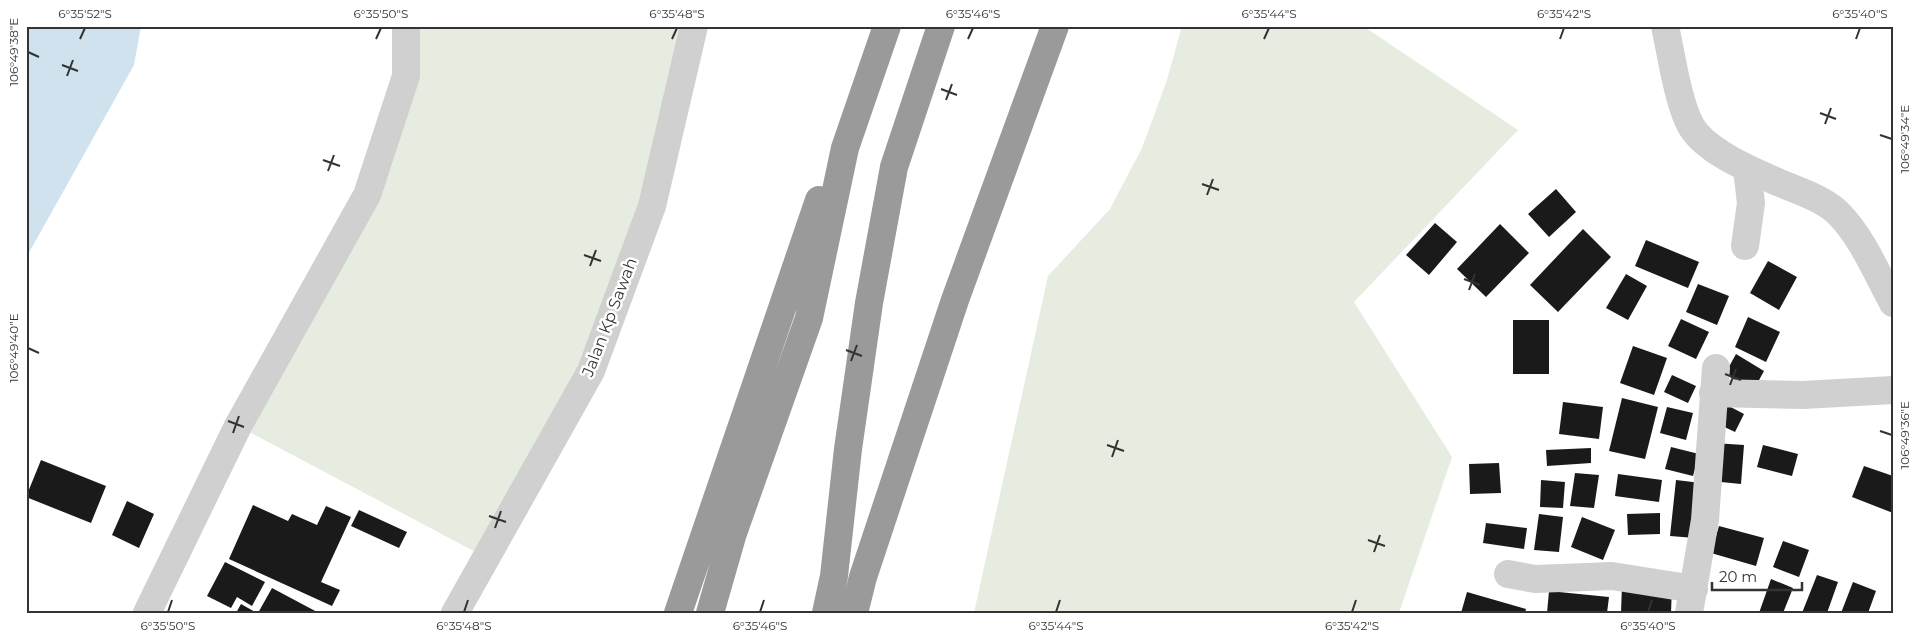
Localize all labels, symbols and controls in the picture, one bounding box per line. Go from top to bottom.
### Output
text: 6°35'52"S [58,6,112,21]
text: 6°35'50"S [354,6,408,21]
text: 6°35'48"S [649,6,705,21]
text: 6°35'46"S [946,6,1000,21]
text: 6°35'44"S [1241,6,1297,21]
text: 6°35'42"S [1537,6,1591,21]
text: 6°35'40"S [1832,6,1888,21]
text: 106°49'38"E [6,18,21,86]
text: 106°49'34"E [1897,105,1912,173]
street label: Jalan Kp Sawah [578,255,641,380]
text: 106°49'40"E [6,313,21,383]
text: 106°49'36"E [1897,401,1912,469]
scale bar [1712,559,1802,591]
text: 20 m [1719,567,1757,586]
text: 6°35'50"S [141,618,195,633]
text: 6°35'48"S [436,618,492,633]
text: 6°35'46"S [733,618,787,633]
text: 6°35'44"S [1028,618,1084,633]
text: 6°35'42"S [1325,618,1379,633]
text: 6°35'40"S [1620,618,1676,633]

